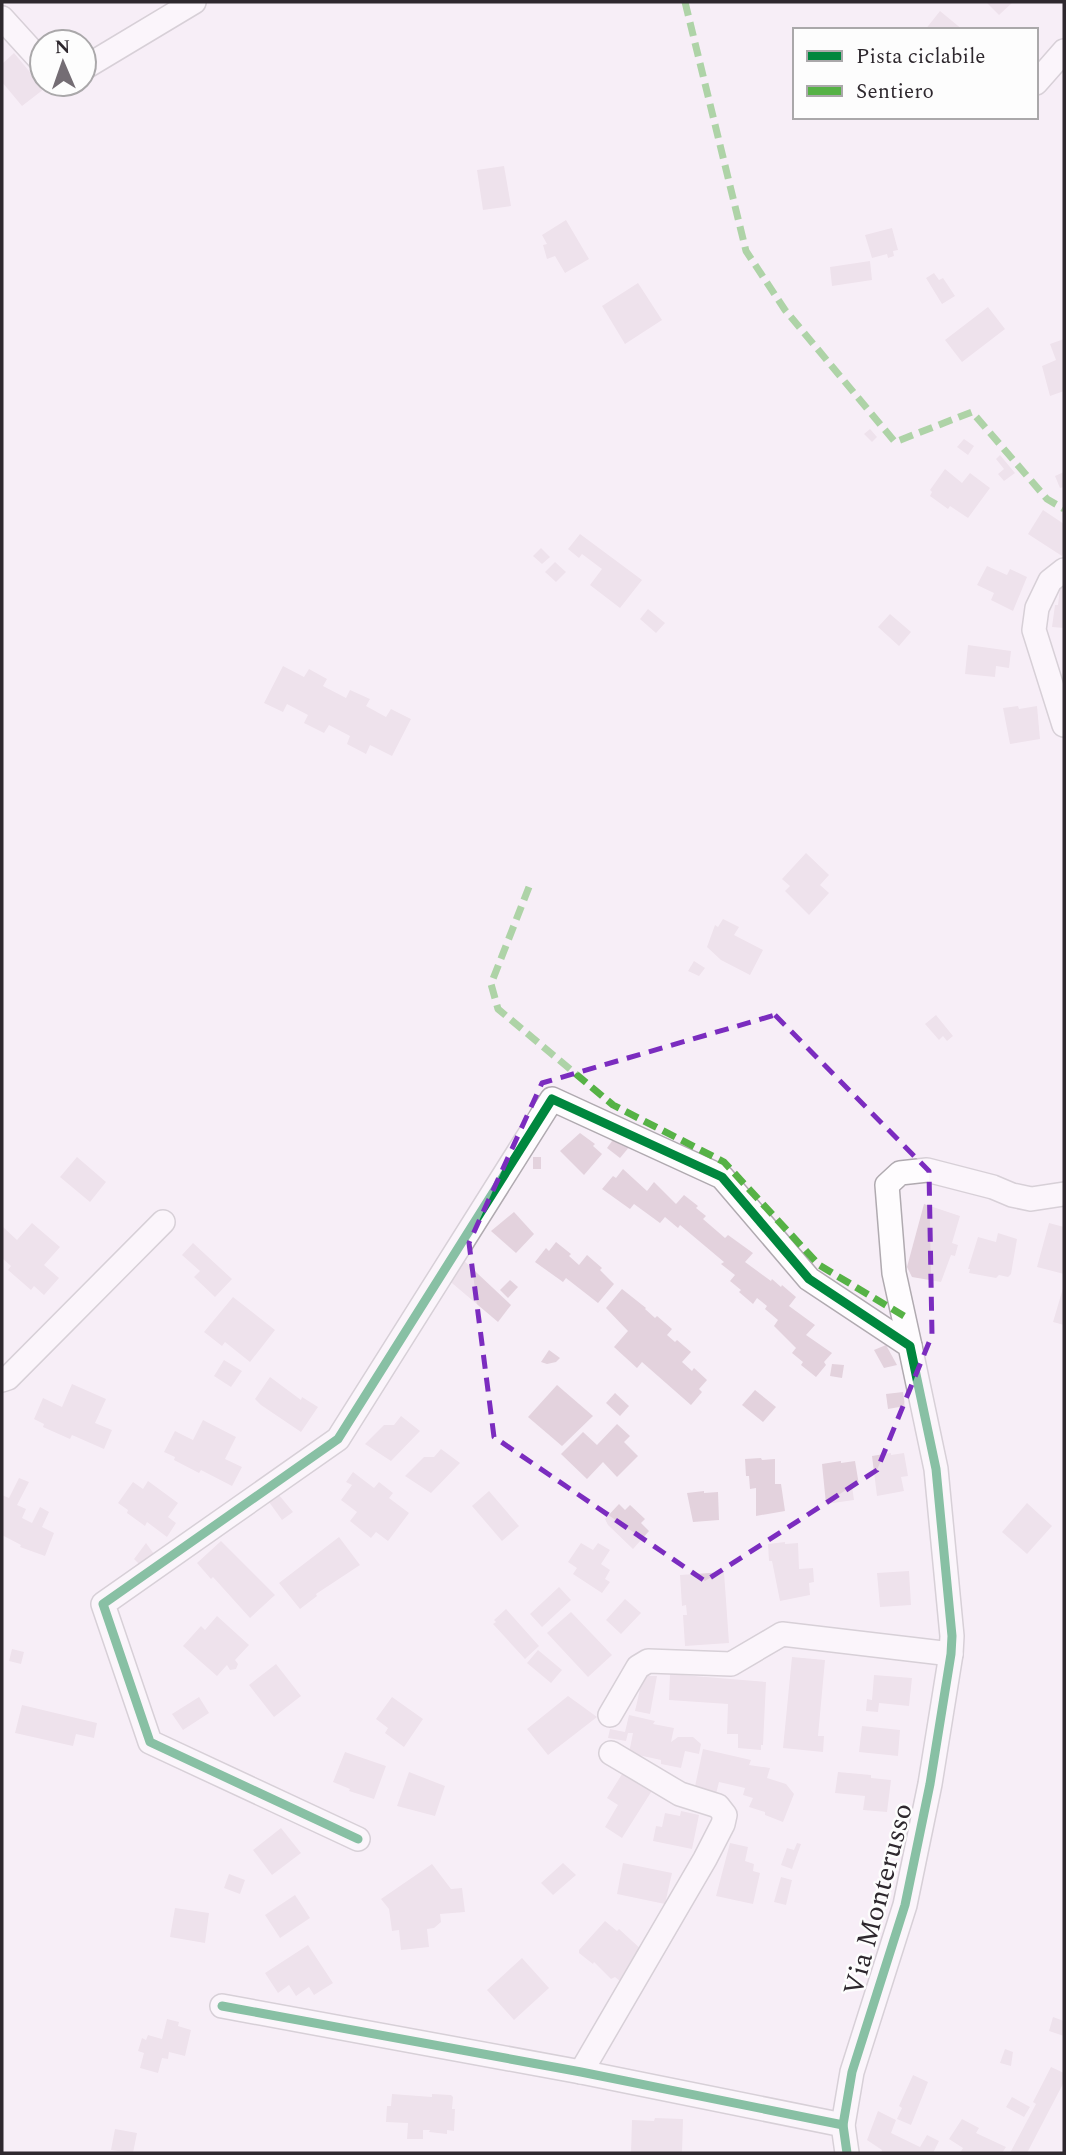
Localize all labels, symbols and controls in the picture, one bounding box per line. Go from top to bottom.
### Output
north arrow [28,28,98,98]
legend [793,28,1038,119]
text: N [54,33,71,62]
text: Pista ciclabile [856,41,986,73]
text: Sentiero [856,76,934,108]
street label: Via Monterusso [832,1798,925,2000]

